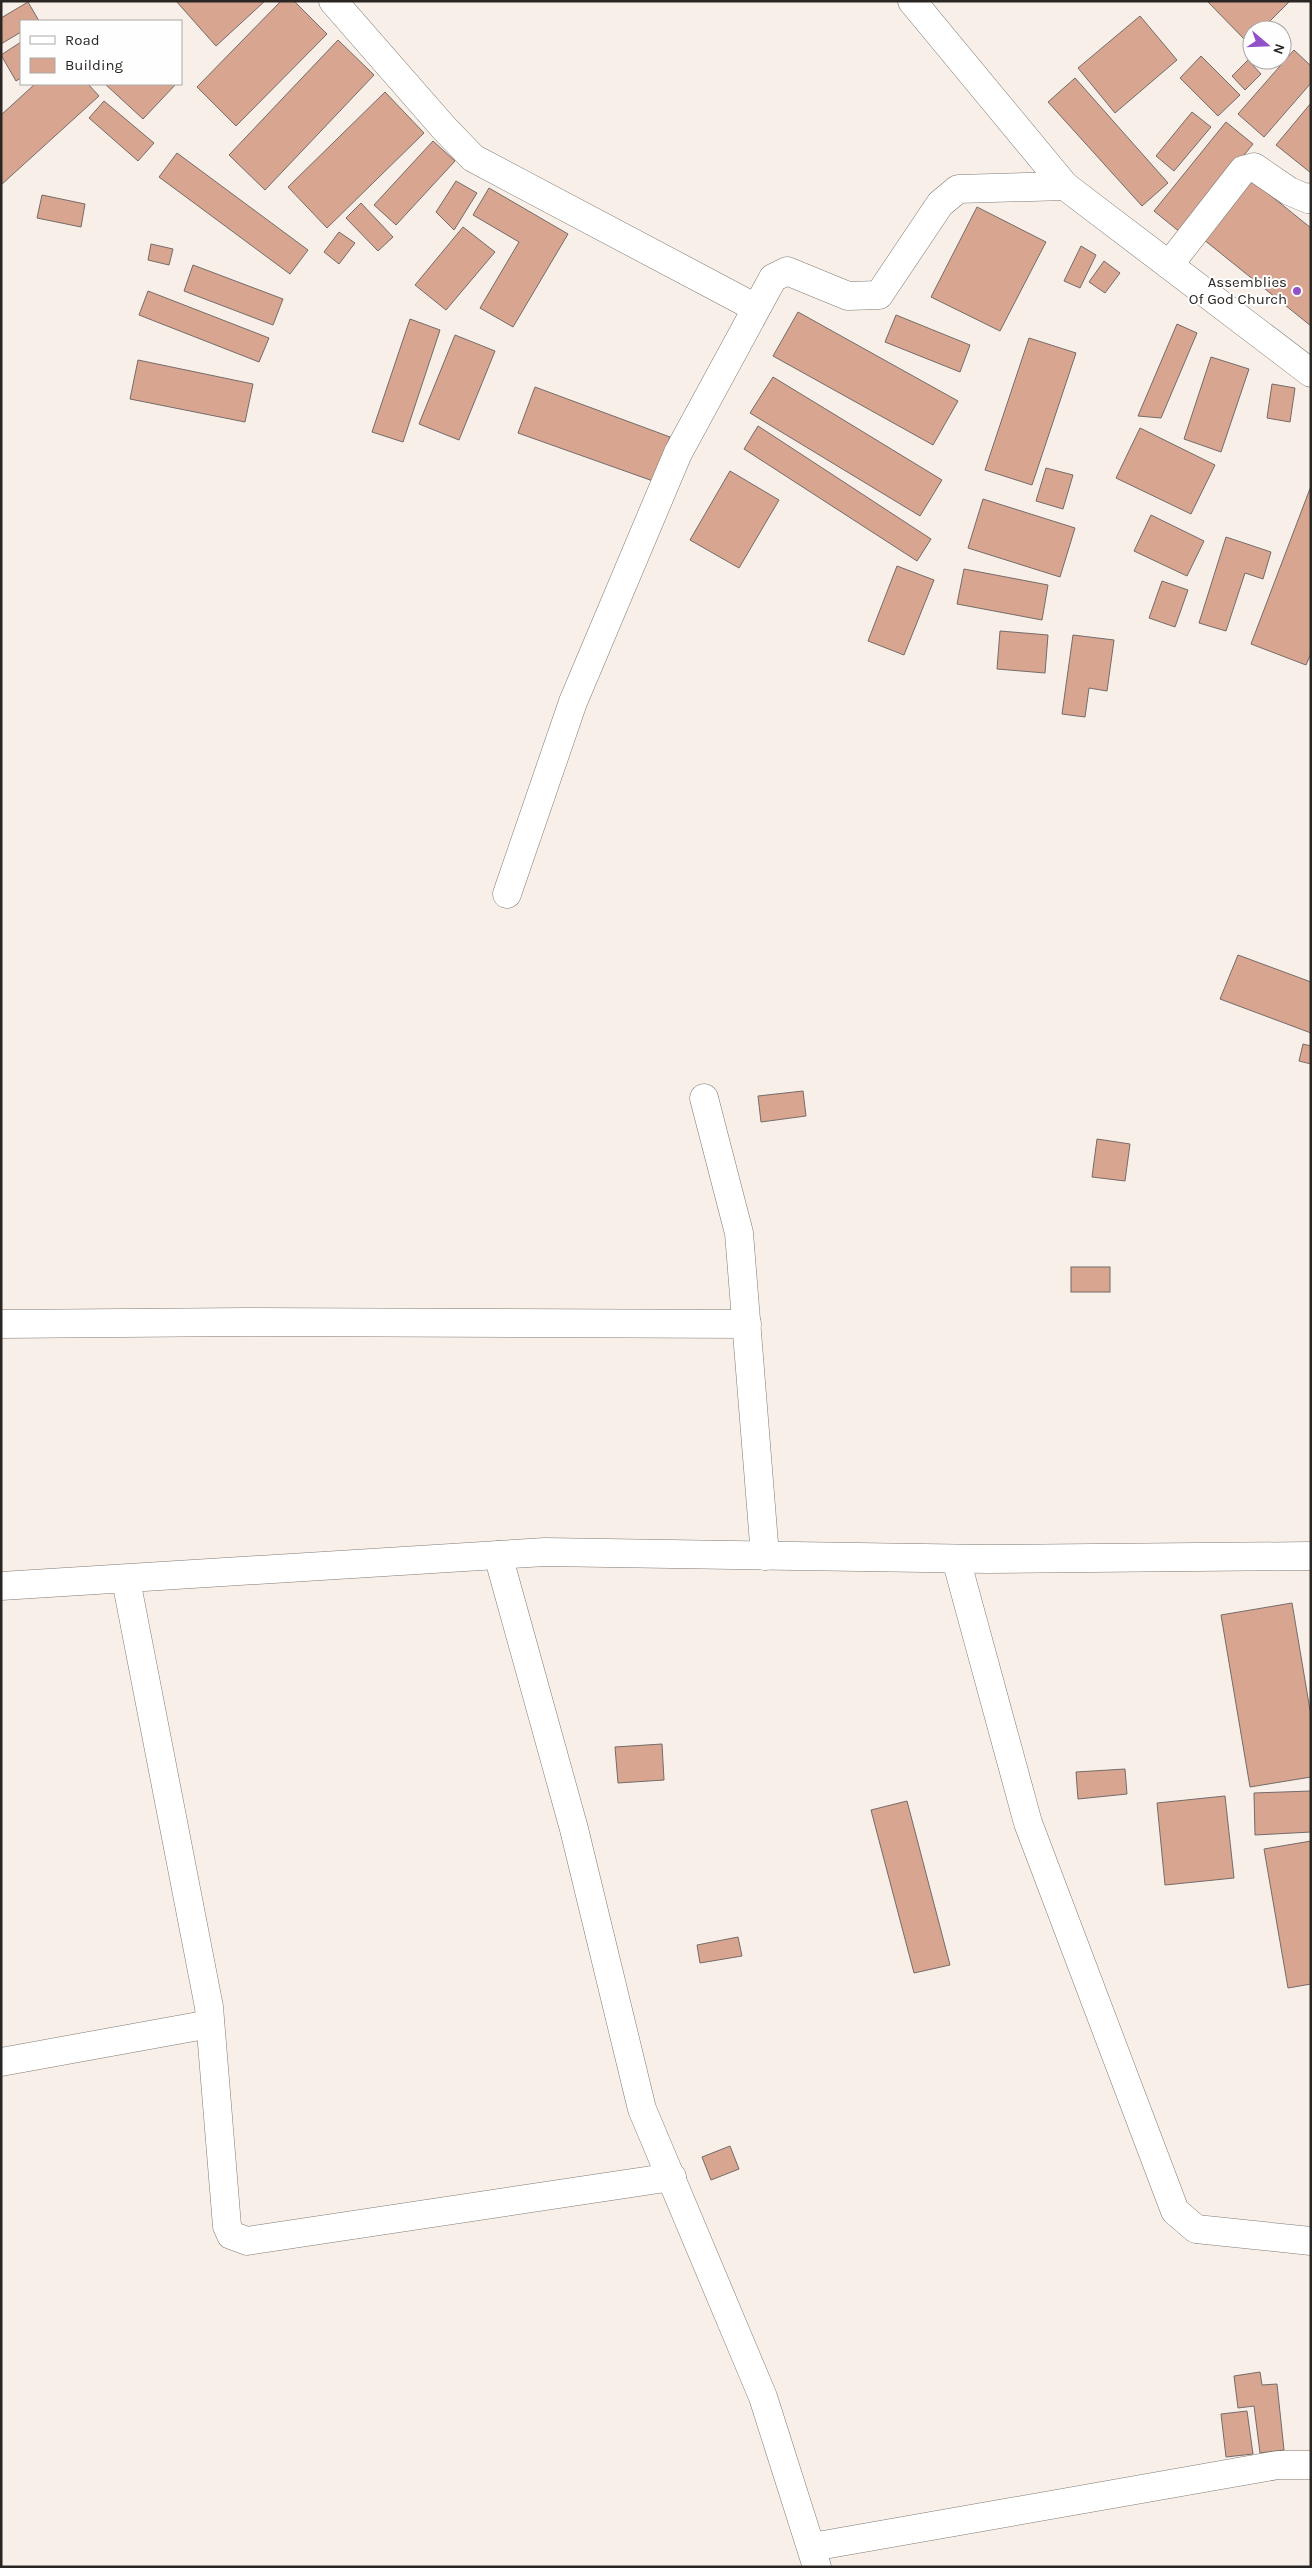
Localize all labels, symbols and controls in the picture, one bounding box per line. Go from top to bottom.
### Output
legend [20,20,182,85]
north arrow [1242,20,1292,70]
text: Road [65,31,100,49]
text: N [1269,42,1288,57]
text: Building [65,56,123,74]
place label: Assemblies Of God Church [1189,273,1287,308]
marker: Assemblies Of God Church [1291,285,1303,297]

